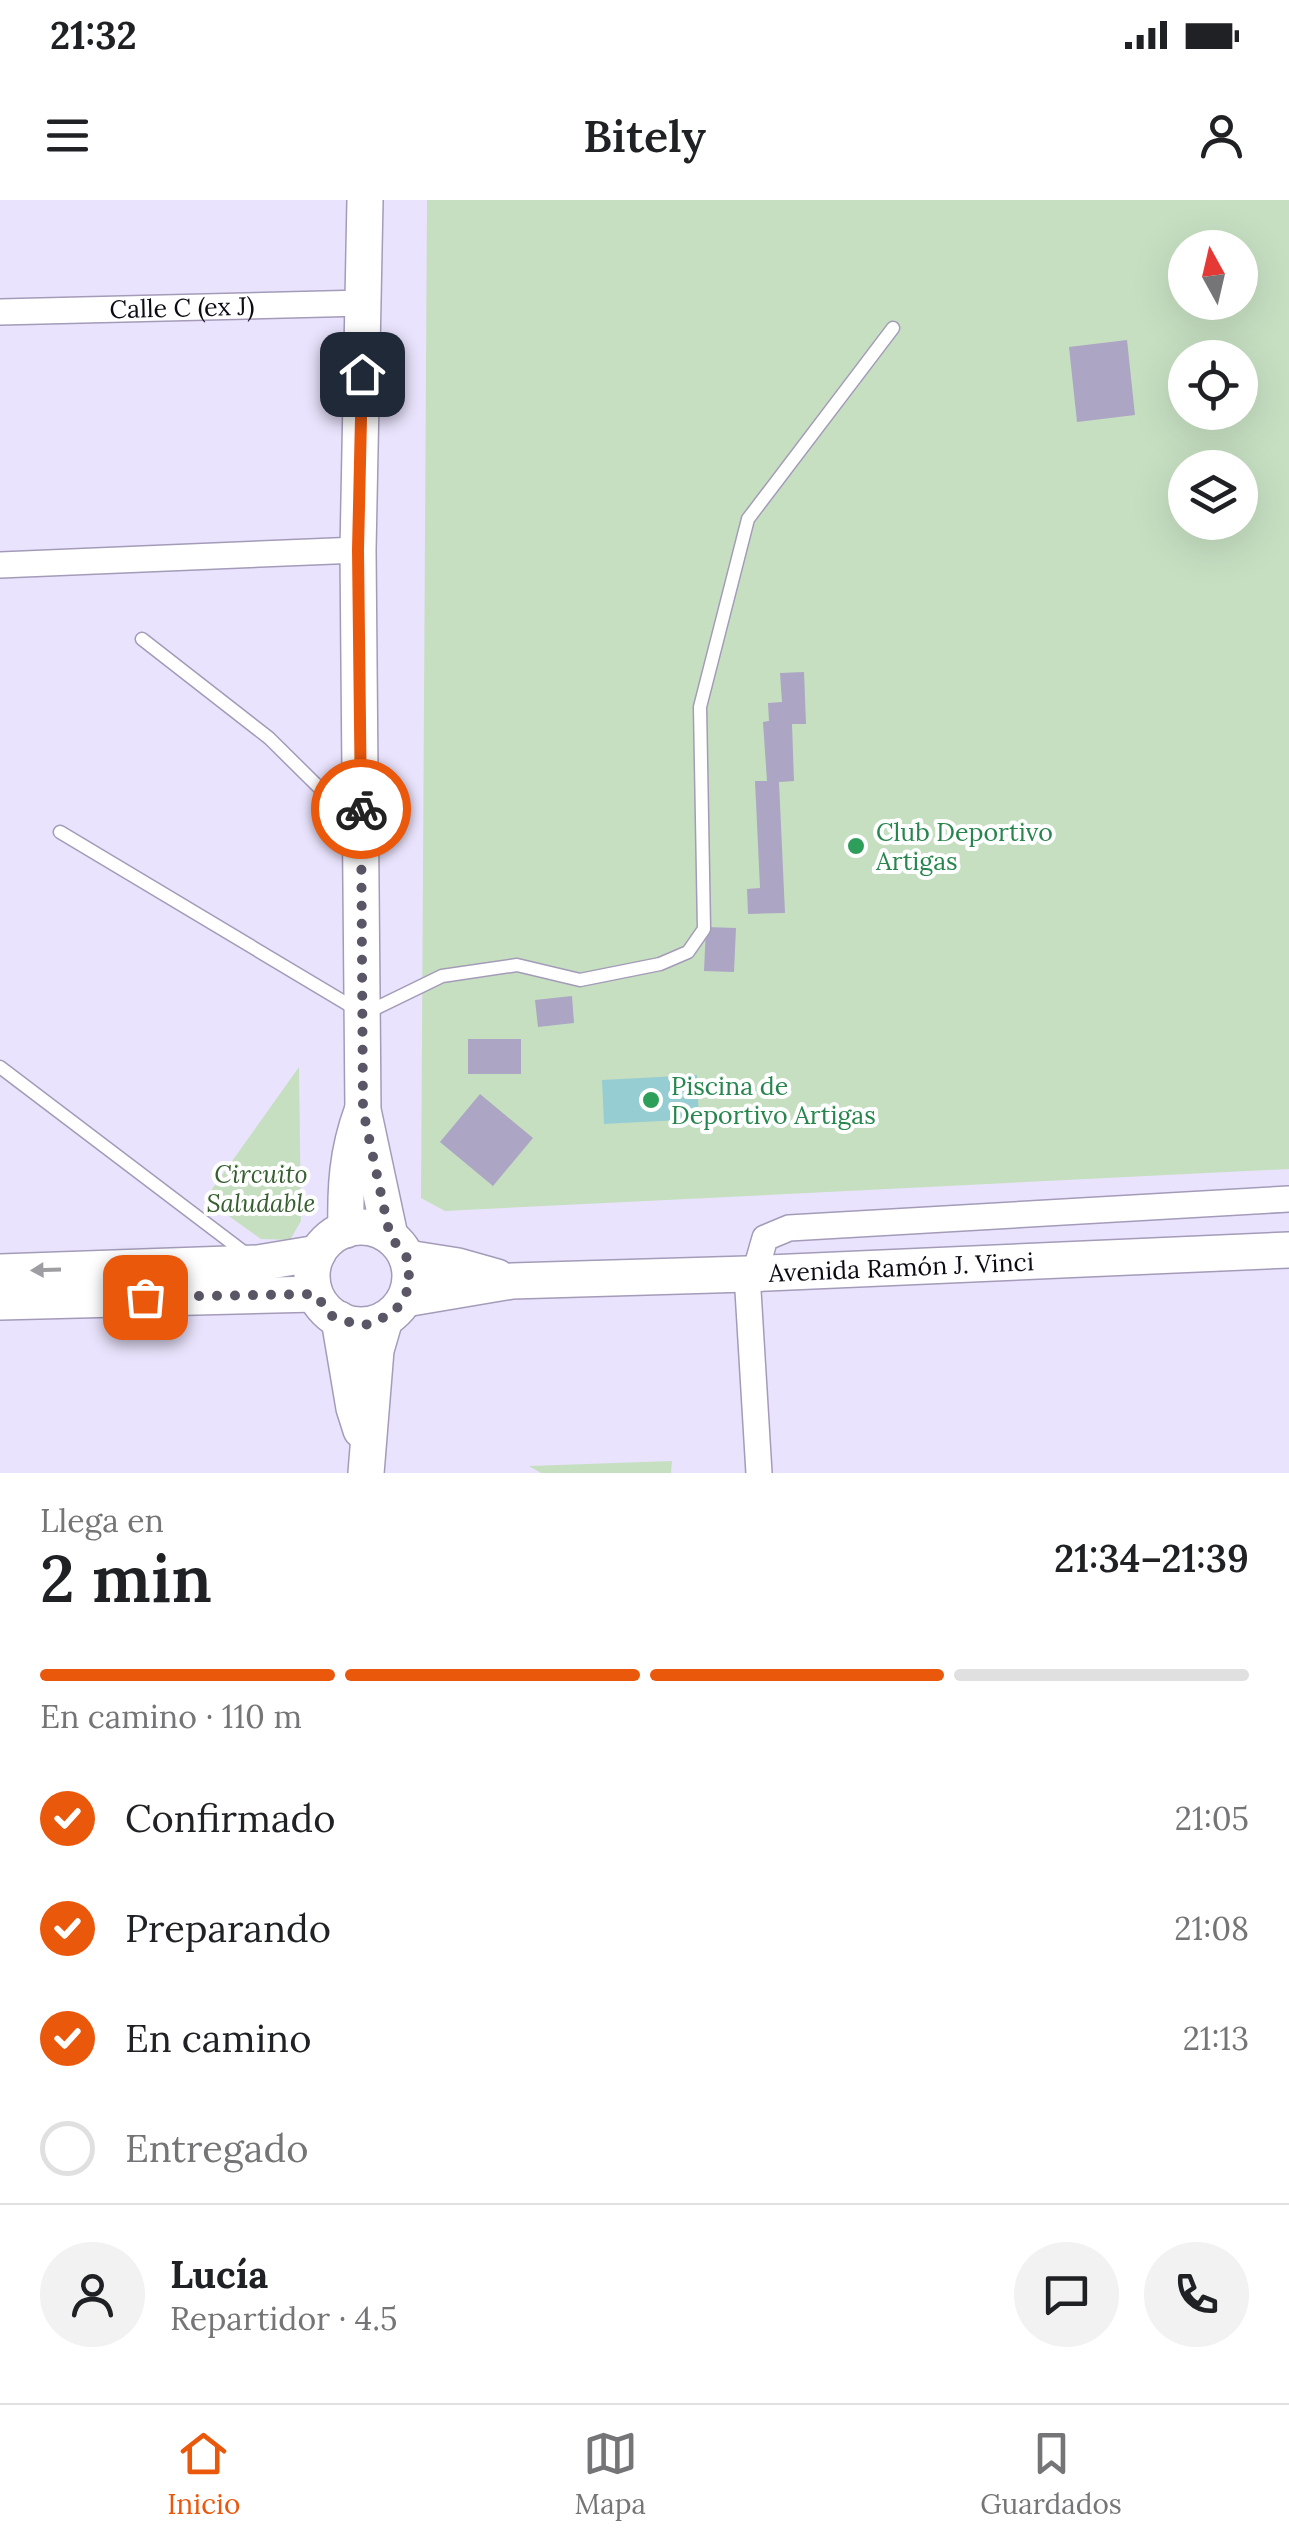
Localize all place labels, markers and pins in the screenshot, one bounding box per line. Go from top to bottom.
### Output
pin [320,332,405,417]
place label: Club Deportivo Artigas [875,816,1053,877]
marker: Club Deportivo Artigas [845,835,867,857]
place label: Piscina de Deportivo Artigas [671,1070,876,1131]
marker: Piscina de Deportivo Artigas [640,1089,662,1111]
pin [103,1255,188,1340]

